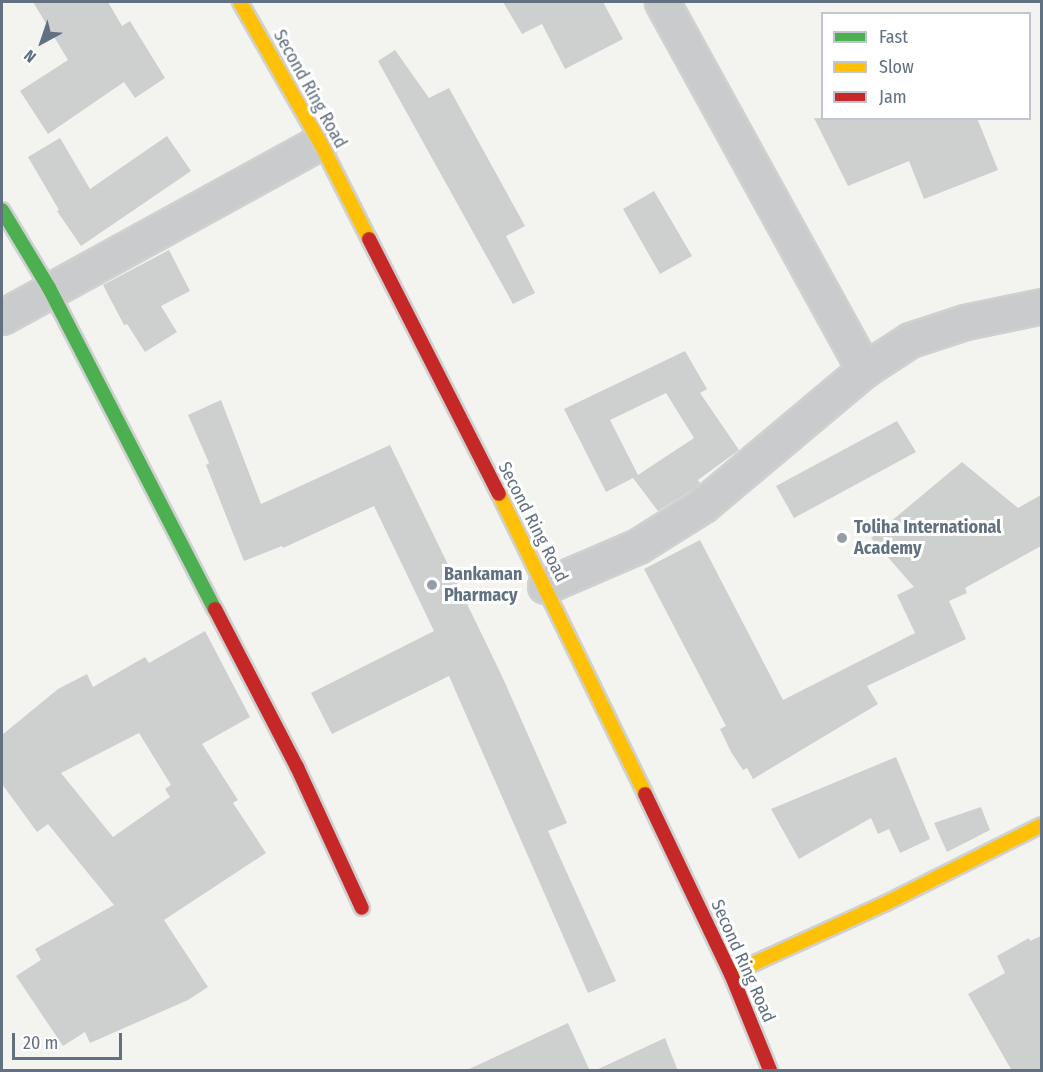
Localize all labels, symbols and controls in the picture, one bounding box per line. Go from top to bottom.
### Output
north arrow [12,12,72,72]
legend [821,12,1031,120]
street label: Second Ring Road [269,26,351,152]
text: Fast [879,26,908,48]
text: N [20,46,40,67]
text: Slow [879,56,914,78]
text: Jam [879,86,907,108]
street label: Second Ring Road [493,458,573,586]
place label: Toliha International Academy [854,517,1001,560]
marker: Toliha International Academy [835,531,849,545]
place label: Bankaman Pharmacy [444,564,522,606]
marker: Bankaman Pharmacy [425,578,439,592]
street label: Second Ring Road [706,896,780,1026]
scale bar [15,1021,124,1059]
text: 20 m [23,1032,58,1054]

